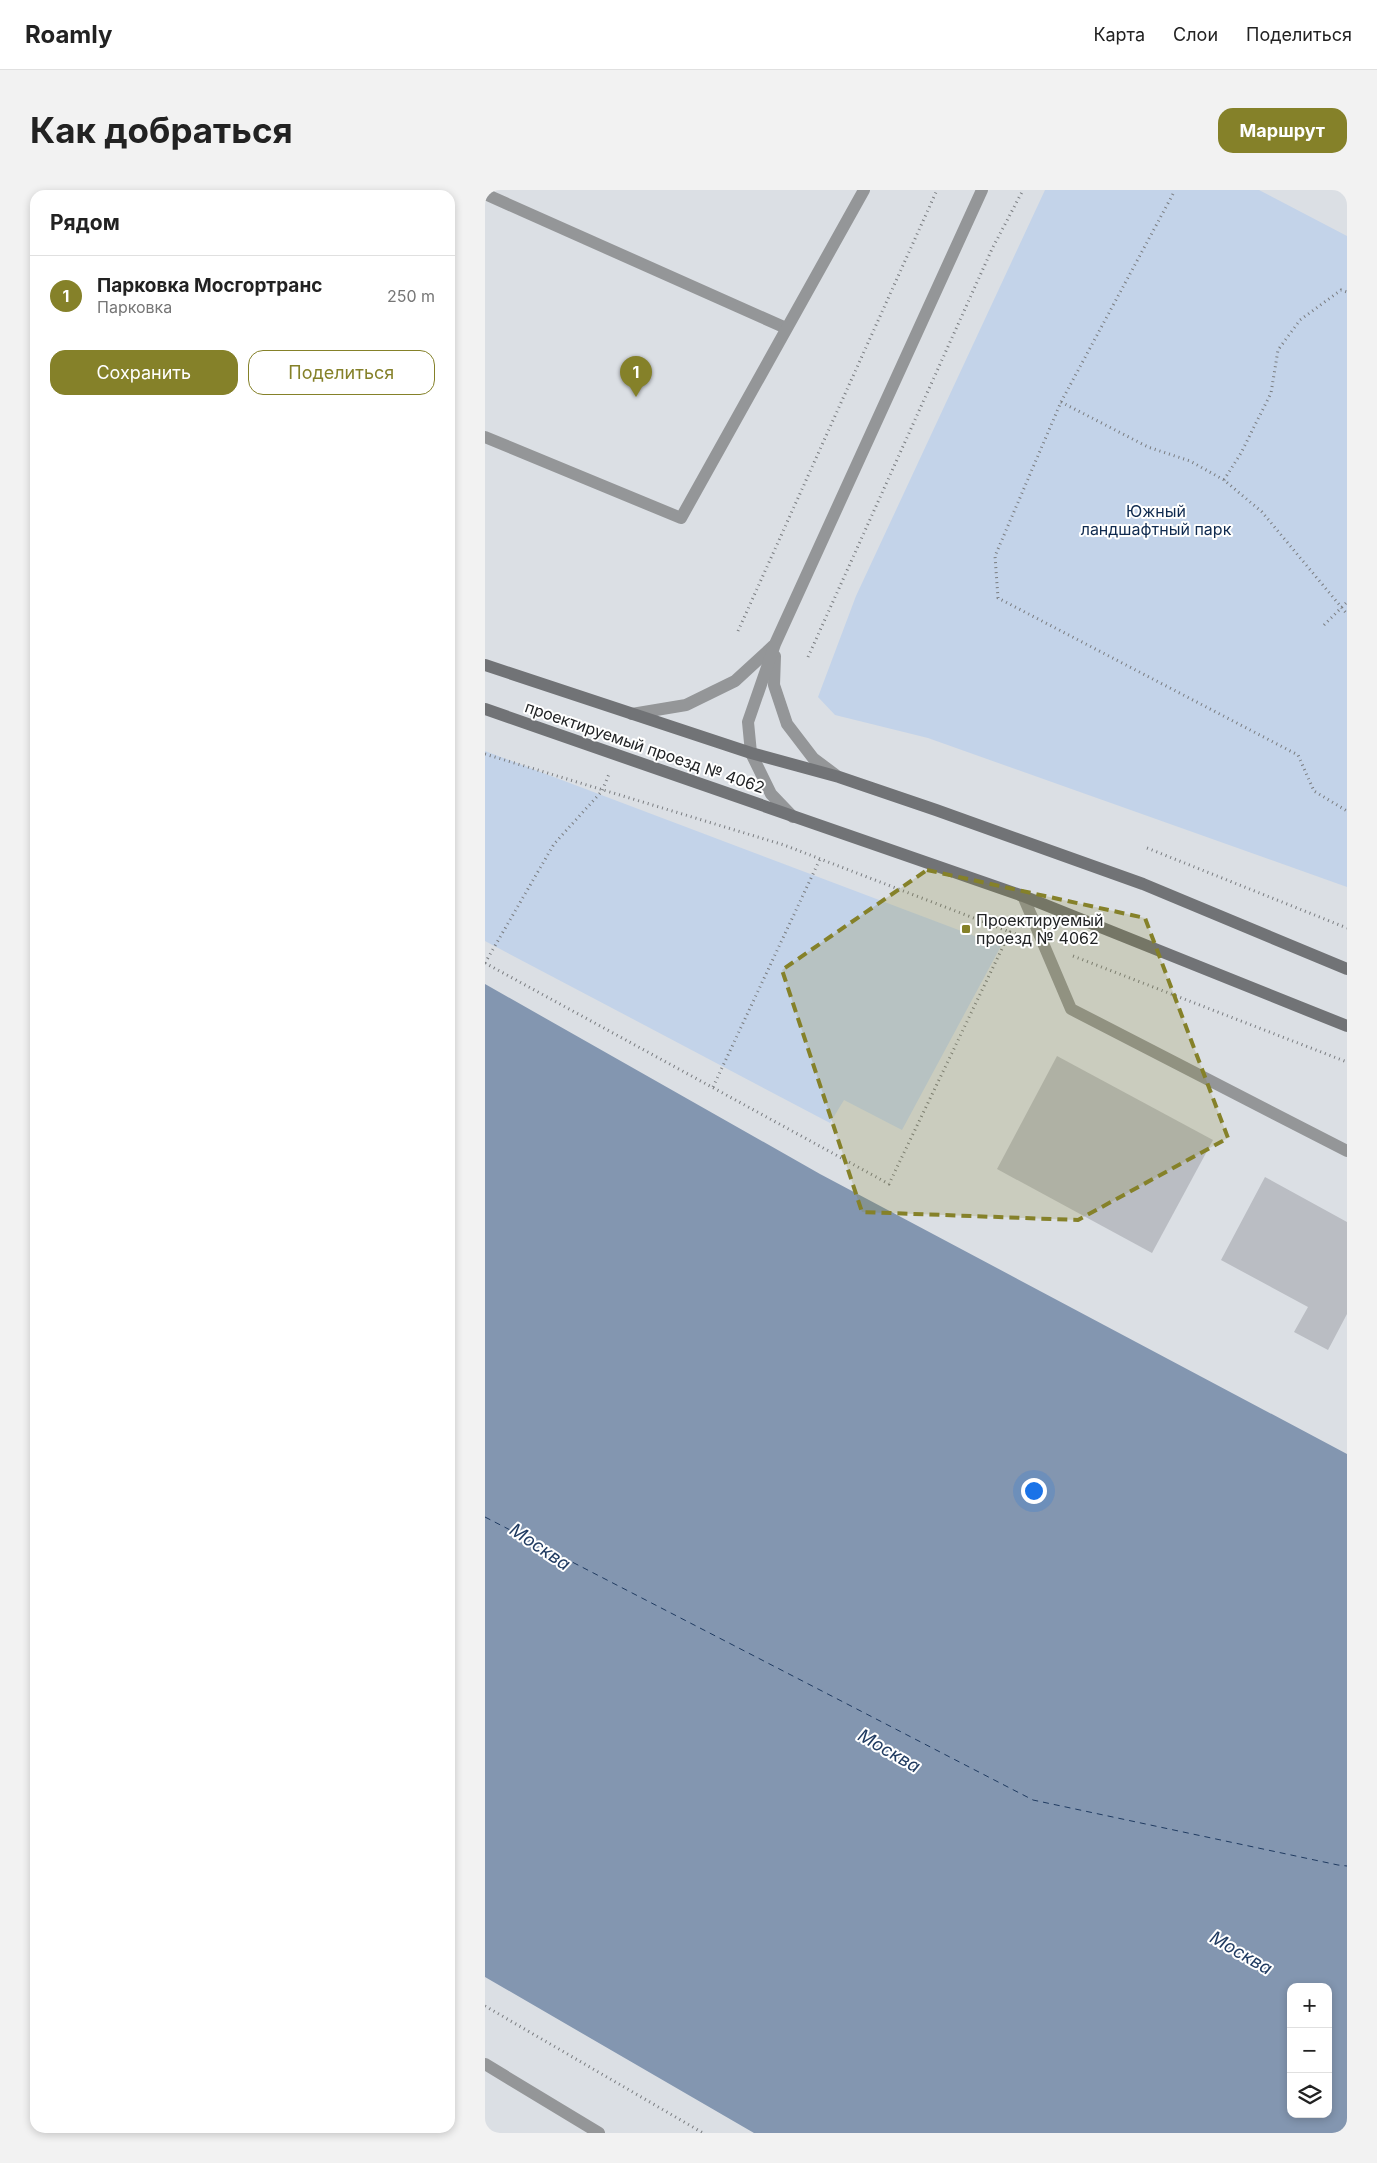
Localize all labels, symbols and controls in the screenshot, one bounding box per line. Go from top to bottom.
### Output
text: Roamly [25,20,112,49]
text: Карта [1093,24,1145,45]
text: Слои [1173,24,1218,45]
text: Поделиться [1246,24,1352,45]
button: Маршрут [1218,108,1347,153]
text: Как добраться [30,109,293,151]
text: Рядом [50,210,120,235]
text: Парковка Мосгортранс [97,274,322,297]
text: 1 [63,286,69,306]
text: 250 m [387,286,435,306]
text: Парковка [97,297,172,317]
button: Сохранить [50,350,238,395]
button: Поделиться [248,350,435,395]
pin: 1 [620,356,652,397]
park label: Южный ландшафтный парк [1081,501,1232,539]
street label: проектируемый проезд № 4062 [523,696,767,798]
place label: Проектируемый проезд № 4062 [976,910,1104,948]
marker: Проектируемый проезд № 4062 [960,923,972,935]
your location [1021,1478,1047,1504]
water label: Москва [506,1519,574,1574]
water label: Москва [854,1724,924,1777]
water label: Москва [1206,1926,1276,1979]
map controls [1287,1983,1332,2118]
button: + [1287,1983,1332,2028]
button: − [1287,2028,1332,2073]
button: layers [1287,2073,1332,2118]

